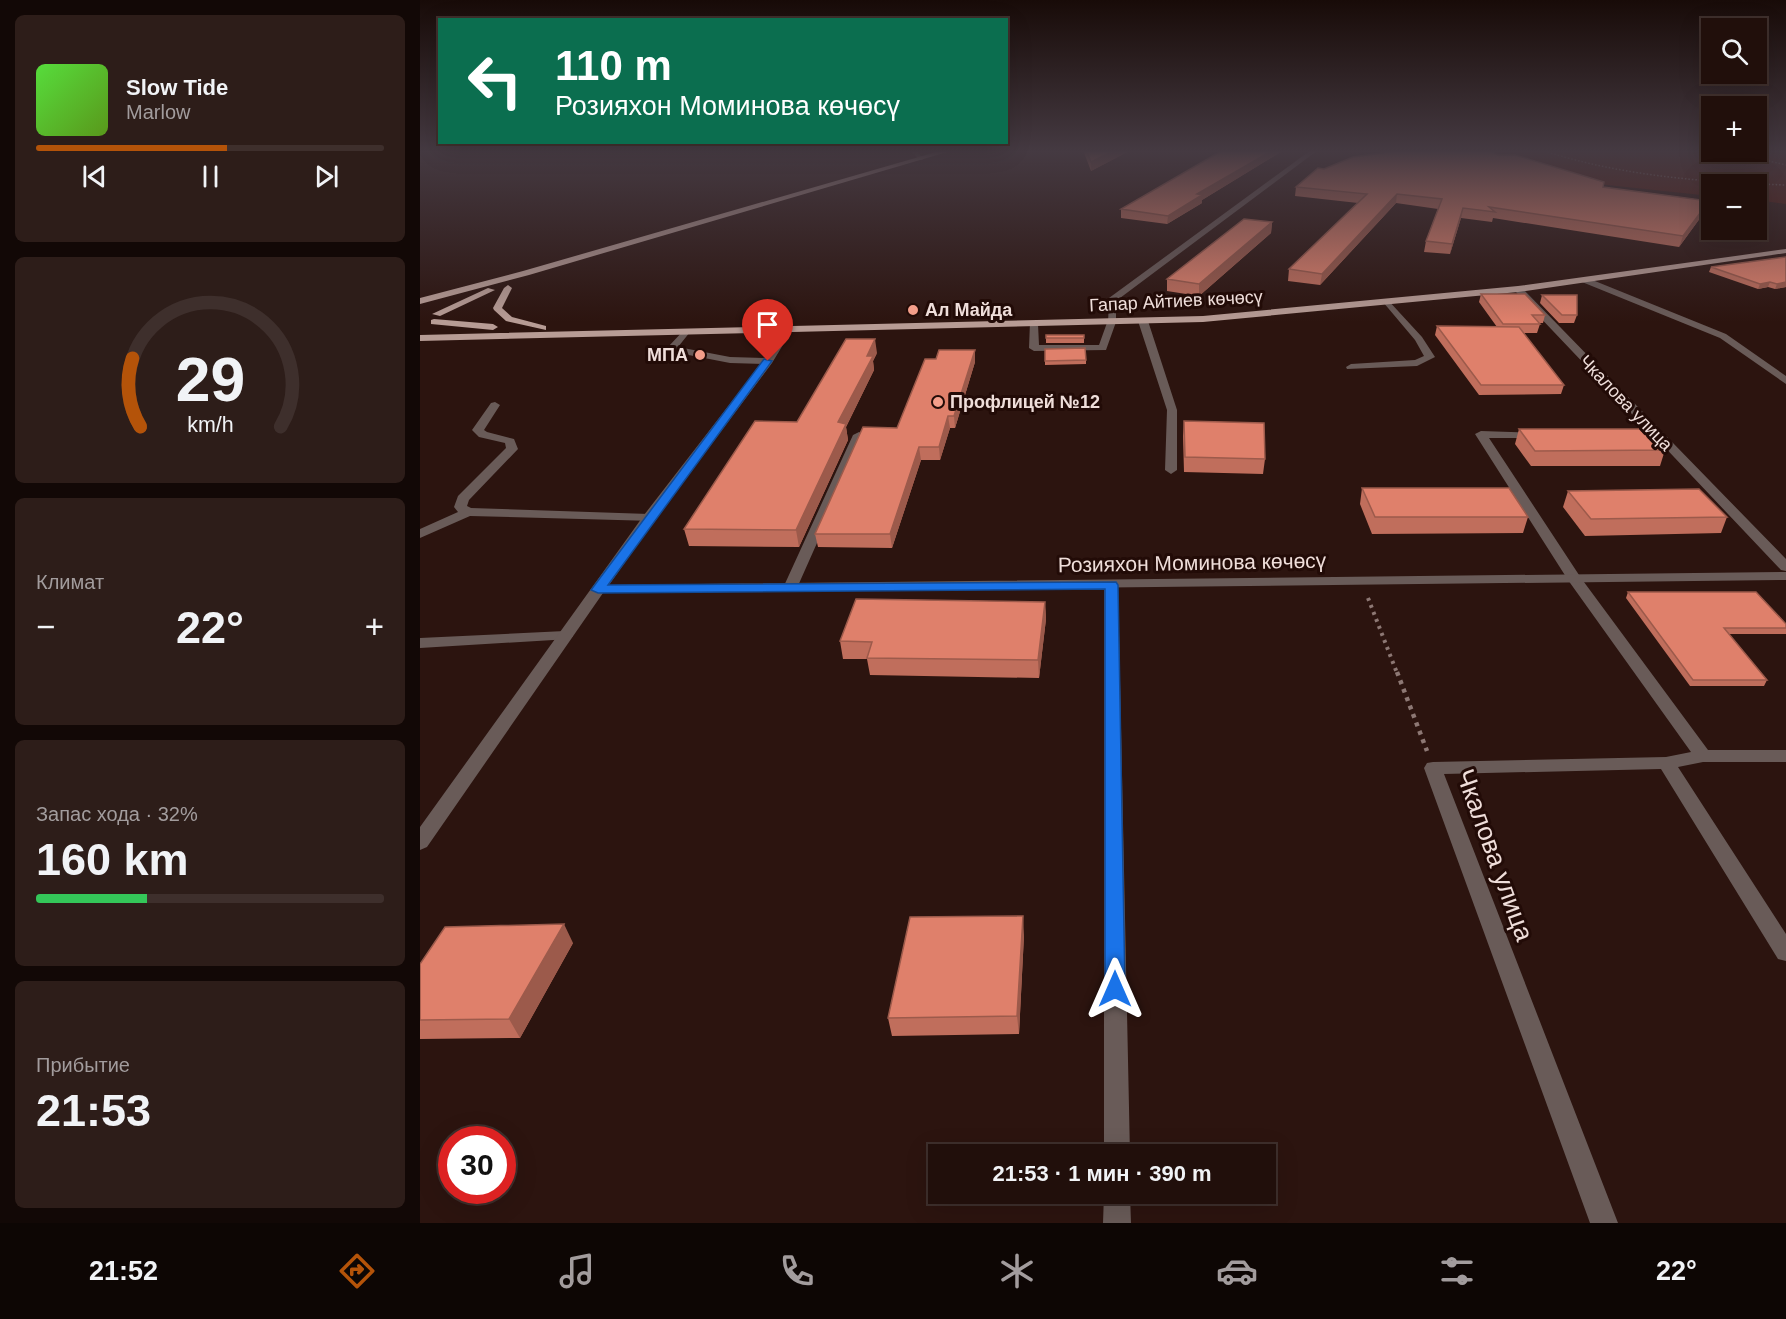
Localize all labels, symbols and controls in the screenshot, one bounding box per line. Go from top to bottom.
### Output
map controls [1701,18,1767,240]
button: search [1701,18,1767,84]
icon: left [456,42,534,120]
text: 110 m [555,42,672,89]
text: Slow Tide [126,75,228,100]
text: Розияхон Моминова көчөсү [555,91,900,121]
button: + [1701,96,1767,162]
text: Marlow [126,101,190,123]
icon: previous [78,160,111,193]
icon: pause [194,160,227,193]
icon: next [310,160,343,193]
button: − [1701,174,1767,240]
street label: Гапар Айтиев көчөсү [1089,286,1263,316]
pin [742,299,793,361]
place label: Ал Майда [925,300,1013,320]
marker: Ал Майда [906,303,920,317]
icon: arrive [751,308,784,341]
text: 29 [175,345,245,414]
place label: МПА [647,345,688,365]
marker: МПА [693,348,707,362]
street label: Чкалова улица [1575,351,1677,456]
place label: Профлицей №12 [950,392,1100,412]
marker: Профлицей №12 [931,395,945,409]
text: km/h [187,413,233,437]
street label: Розияхон Моминова көчөсү [1058,549,1327,576]
text: Климат [36,571,104,593]
text: 22° [176,602,244,653]
text: − [36,608,55,645]
text: + [365,608,384,645]
street label: Чкалова улица [1450,765,1540,945]
text: Запас хода · 32% [36,803,198,825]
text: 160 km [36,834,189,885]
position arrow [1083,957,1147,1021]
text: Прибытие [36,1054,130,1076]
text: 21:53 [36,1085,151,1136]
speed limit sign: 30 [438,1126,516,1204]
text: 21:53 · 1 мин · 390 m [992,1161,1212,1186]
icon: directions [336,1250,378,1292]
icon: music [556,1250,598,1292]
icon: phone [776,1250,818,1292]
icon: climate [996,1250,1038,1292]
icon: car [1216,1250,1258,1292]
icon: filters [1436,1250,1478,1292]
text: 21:52 [89,1256,158,1286]
text: 22° [1656,1256,1697,1286]

